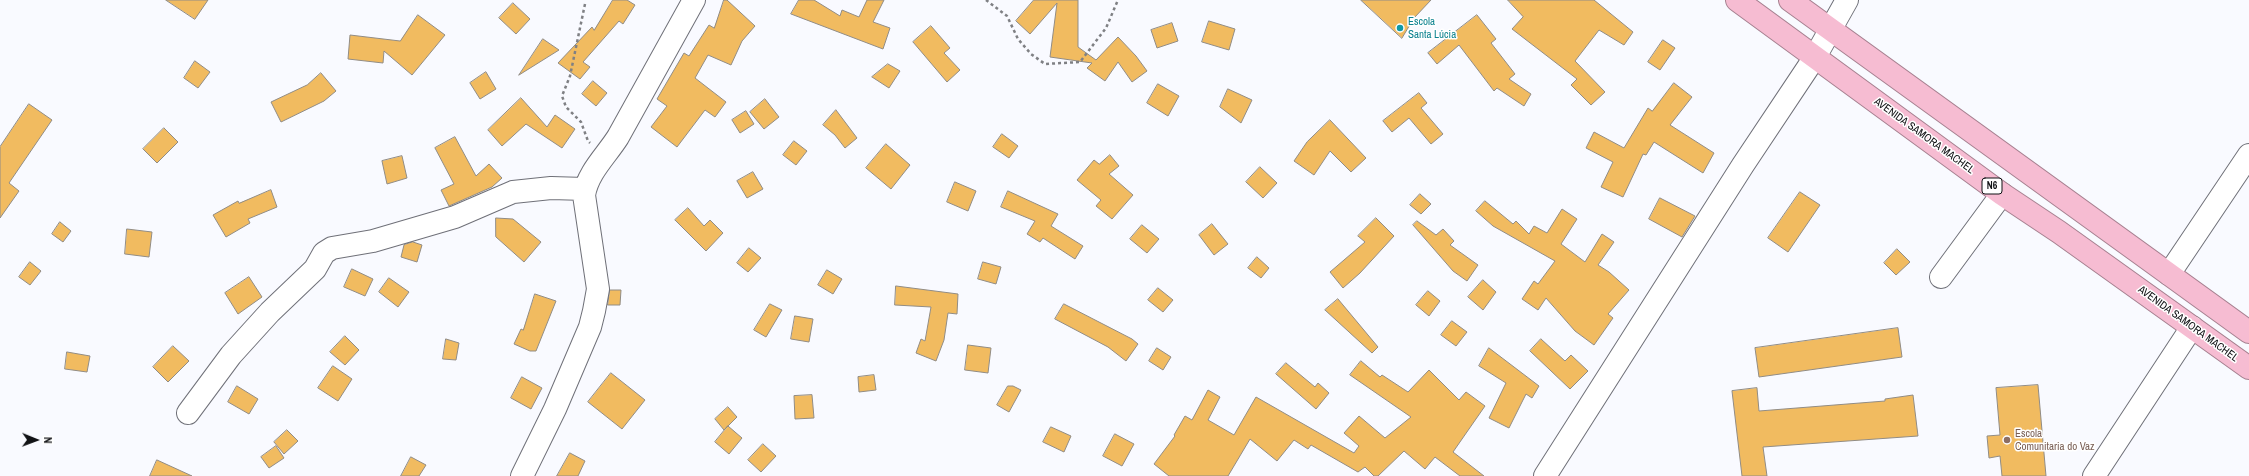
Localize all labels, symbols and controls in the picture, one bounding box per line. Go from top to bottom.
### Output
place label: Escola Santa Lúcia [1408,15,1456,41]
marker: Escola Santa Lúcia [1395,23,1405,33]
street label: AVENIDA SAMORA MACHEL [1871,95,1977,177]
road number: N6 [1982,178,2002,194]
street label: AVENIDA SAMORA MACHEL [2135,283,2241,365]
north arrow [16,420,56,460]
place label: Escola Comunitaria do Vaz [2015,427,2095,453]
marker: Escola Comunitaria do Vaz [2002,435,2012,445]
text: N [41,437,55,444]

